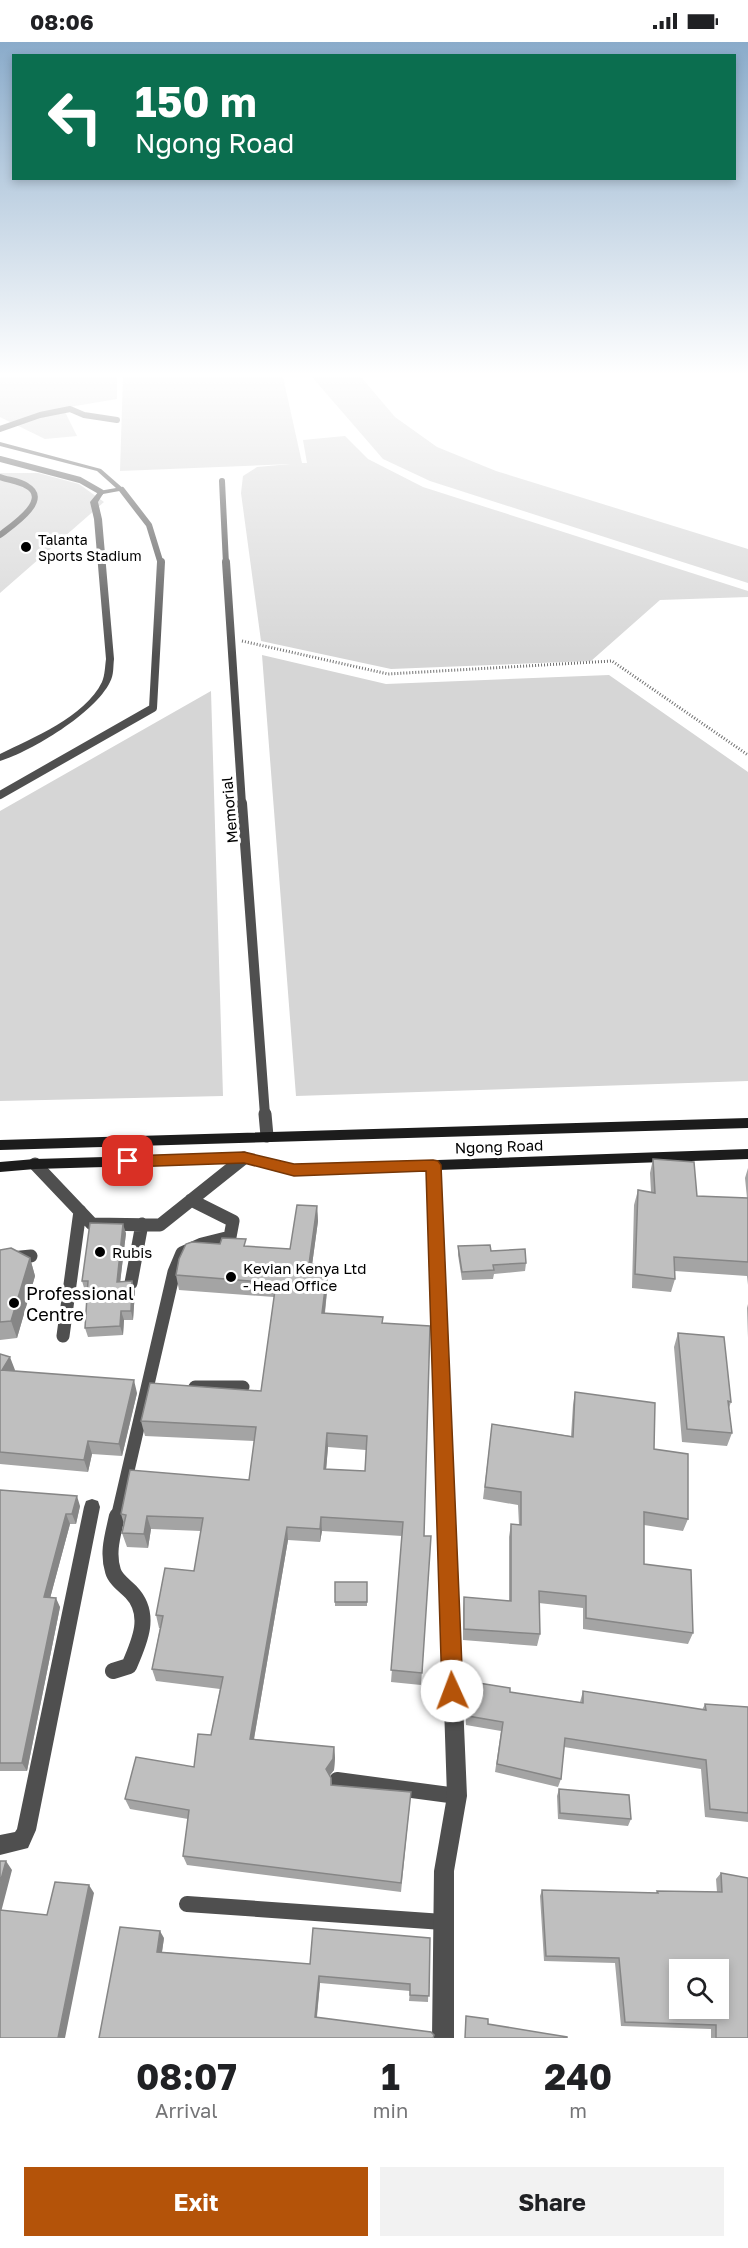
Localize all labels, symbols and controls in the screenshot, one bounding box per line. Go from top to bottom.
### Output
text: 08:06 [30,8,94,35]
text: 150 m [135,76,257,126]
icon: left [36,78,114,156]
text: Ngong Road [135,127,294,159]
place label: Talanta Sports Stadium [38,531,142,564]
marker: Talanta Sports Stadium [19,540,33,554]
street label: Memorial [217,776,241,844]
pin [102,1135,153,1186]
street label: Ngong Road [454,1135,544,1157]
icon: arrive [111,1144,144,1177]
place label: Rubis [112,1243,152,1261]
marker: Rubis [93,1245,107,1259]
place label: Kevian Kenya Ltd - Head Office [243,1259,367,1294]
marker: Kevian Kenya Ltd - Head Office [224,1270,238,1284]
place label: Professional Centre [26,1282,134,1325]
marker: Professional Centre [7,1296,21,1310]
position arrow [420,1659,484,1723]
map controls [669,1959,729,2019]
button: search [669,1959,729,2019]
text: 08:07 [136,2055,237,2098]
text: 1 [381,2055,400,2098]
text: 240 [544,2055,612,2098]
text: Arrival [155,2098,218,2122]
text: min [373,2098,408,2122]
text: m [569,2098,587,2122]
button: Exit [24,2167,368,2236]
button: Share [380,2167,724,2236]

